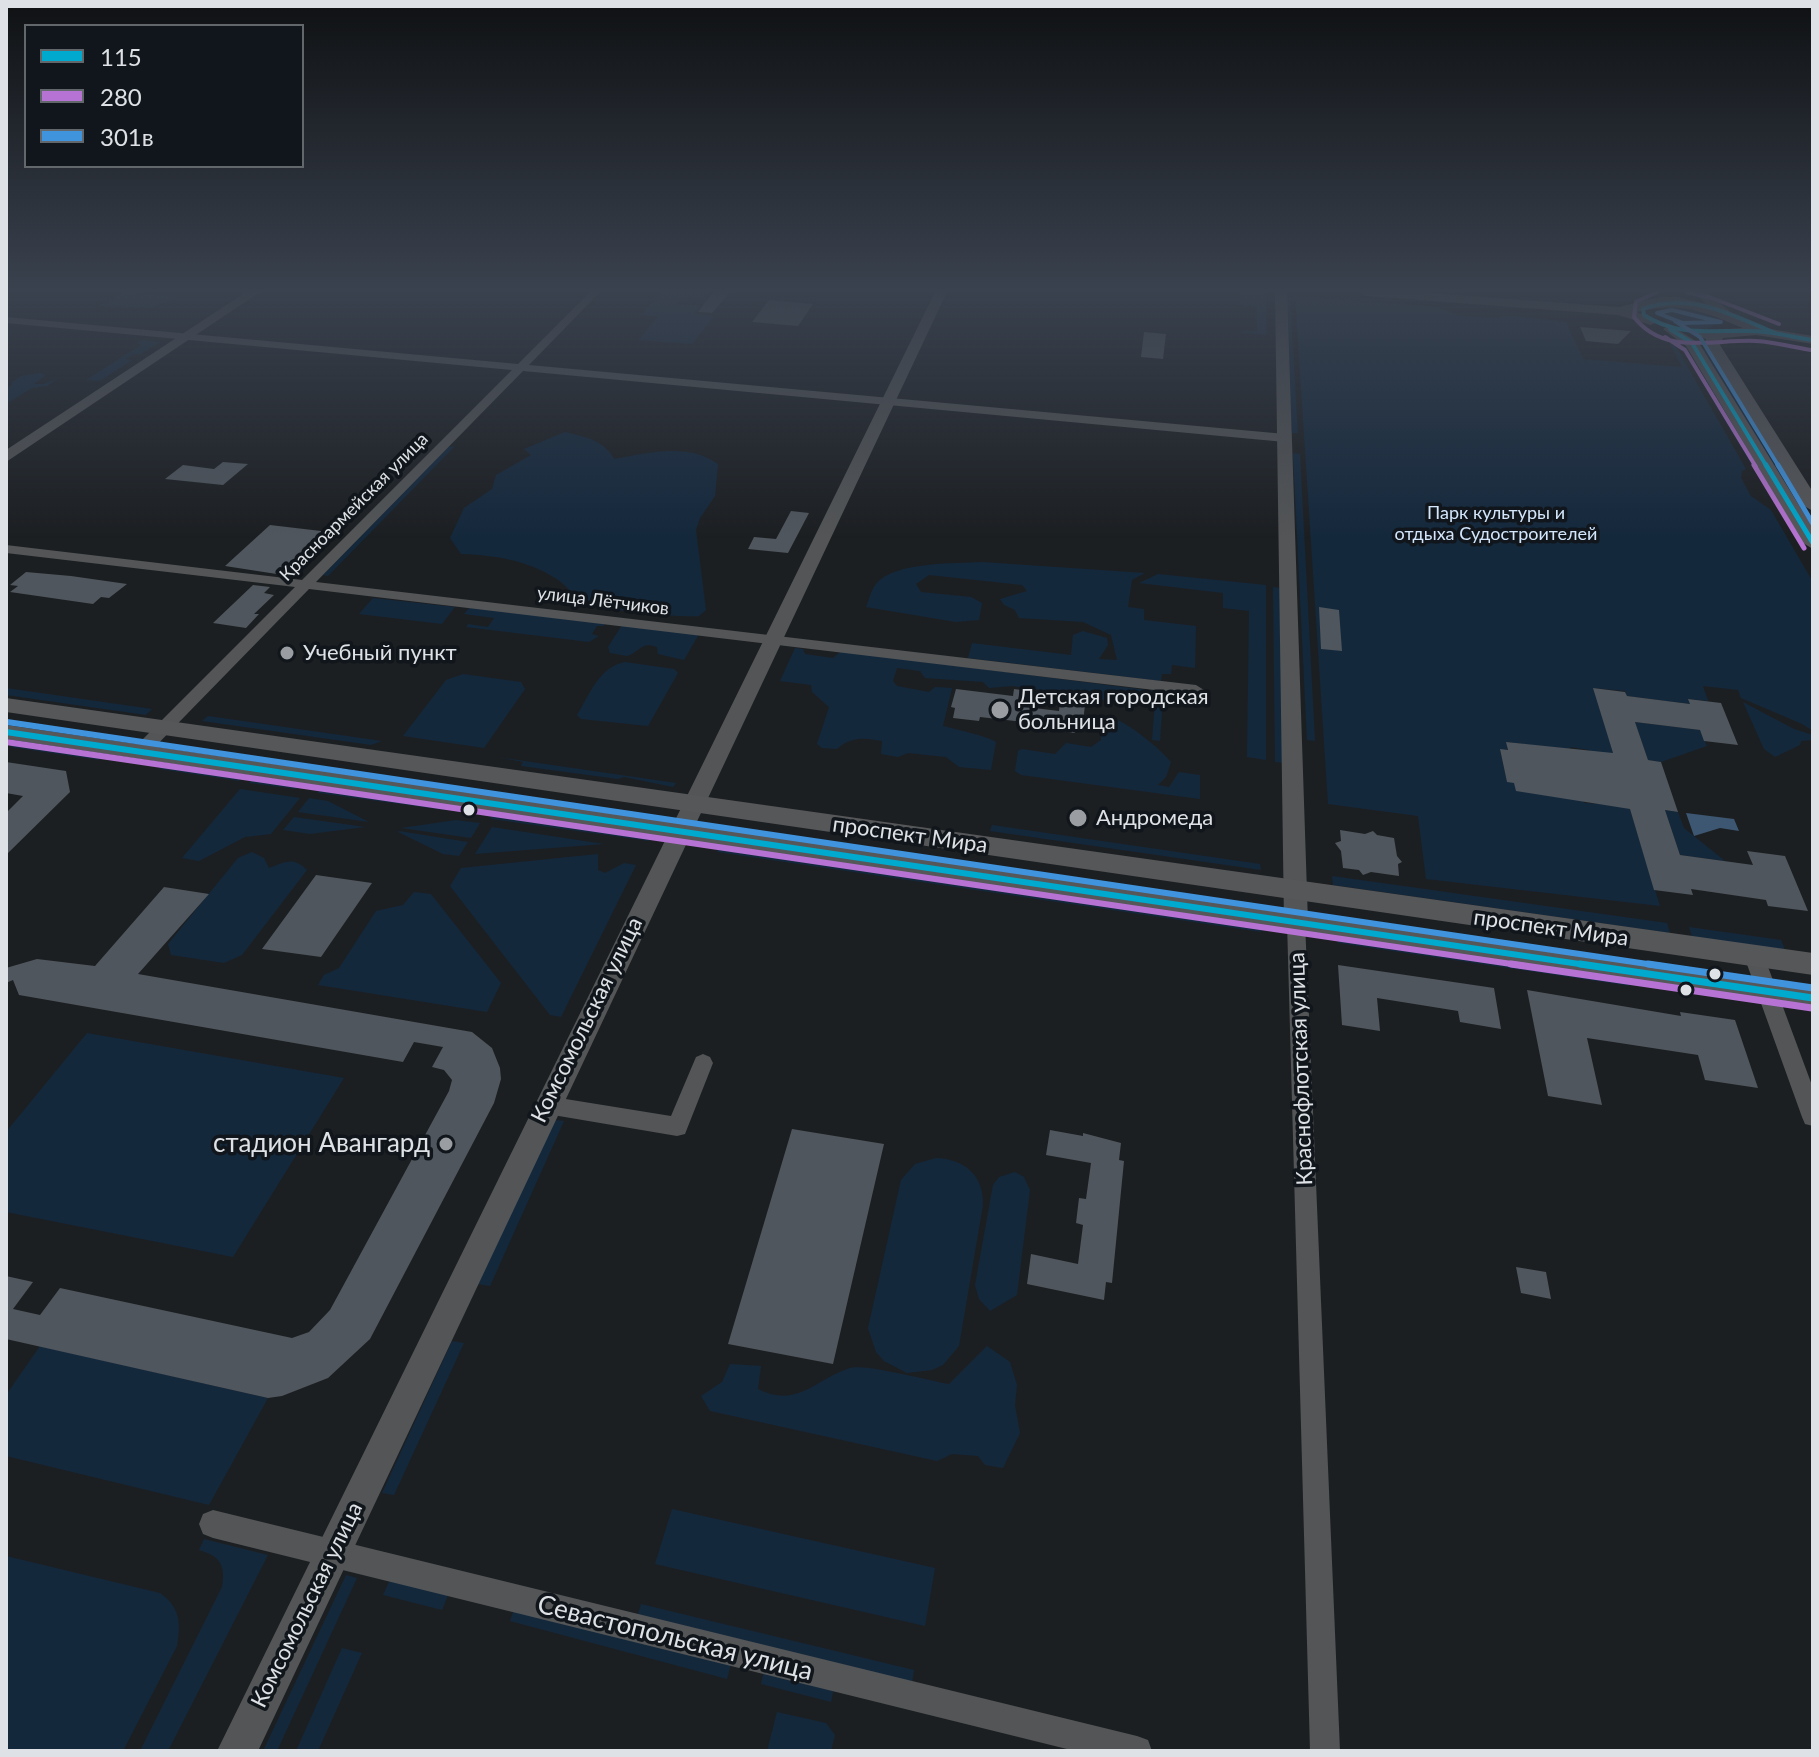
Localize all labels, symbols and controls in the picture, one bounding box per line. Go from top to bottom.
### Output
legend [24,24,304,168]
text: 115 [100,42,142,71]
text: 280 [100,82,142,111]
text: 301в [100,122,154,151]
street label: Красноармейская улица [275,428,433,586]
park label: Парк культуры и отдыха Судостроителей [1395,502,1597,544]
street label: улица Лётчиков [536,582,670,620]
place label: Учебный пункт [303,640,457,666]
marker: Учебный пункт [278,644,296,662]
place label: Детская городская больница [1018,684,1209,736]
marker: Детская городская больница [989,699,1011,721]
unlabelled marker [461,802,477,818]
place label: Андромеда [1096,805,1213,831]
marker: Андромеда [1067,807,1089,829]
street label: проспект Мира [831,811,989,859]
street label: проспект Мира [1472,904,1630,952]
street label: Комсомольская улица [526,913,648,1127]
street label: Краснофлотская улица [1284,952,1318,1186]
unlabelled marker [1707,966,1723,982]
unlabelled marker [1678,982,1694,998]
place label: стадион Авангард [213,1128,430,1160]
marker: стадион Авангард [437,1135,455,1153]
street label: Комсомольская улица [246,1498,368,1712]
street label: Севастопольская улица [534,1589,816,1687]

